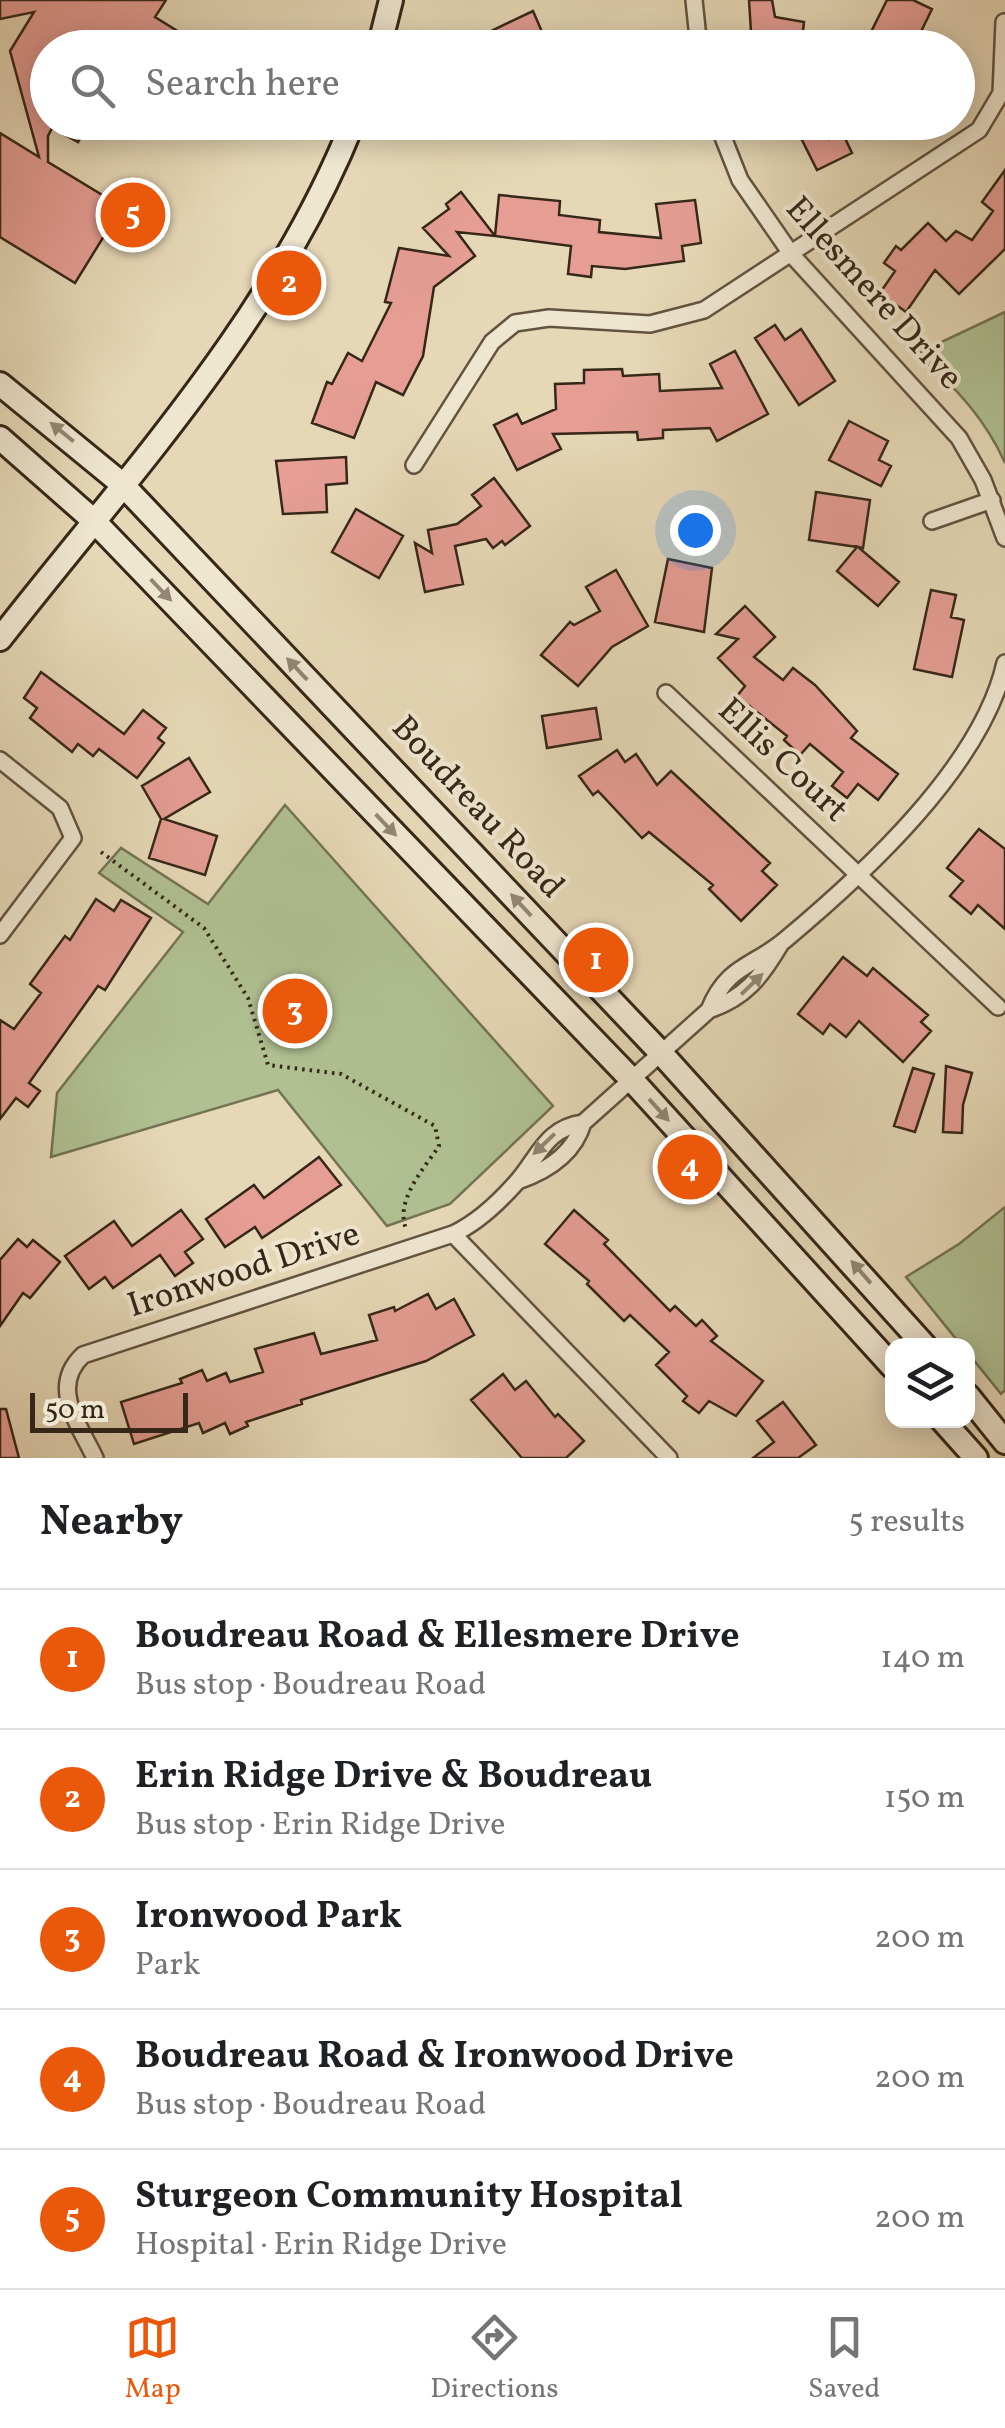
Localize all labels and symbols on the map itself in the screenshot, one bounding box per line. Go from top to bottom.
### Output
pin: 5 [100,178,166,252]
street label: Ellesmere Drive [773,187,973,401]
pin: 2 [256,246,322,320]
one-way arrow [50,422,75,443]
your location [670,505,721,556]
one-way arrow [149,578,172,602]
one-way arrow [286,657,309,681]
street label: Ellis Court [706,688,858,834]
street label: Boudreau Road [380,706,574,910]
one-way arrow [374,812,397,836]
one-way arrow [510,894,533,918]
pin: 1 [564,922,628,998]
one-way arrow [739,973,763,996]
pin: 3 [262,974,328,1048]
one-way arrow [647,1098,670,1122]
pin: 4 [658,1130,722,1204]
one-way arrow [533,1132,557,1155]
street label: Ironwood Drive [122,1211,366,1331]
one-way arrow [850,1260,872,1285]
scale bar [30,1388,188,1432]

